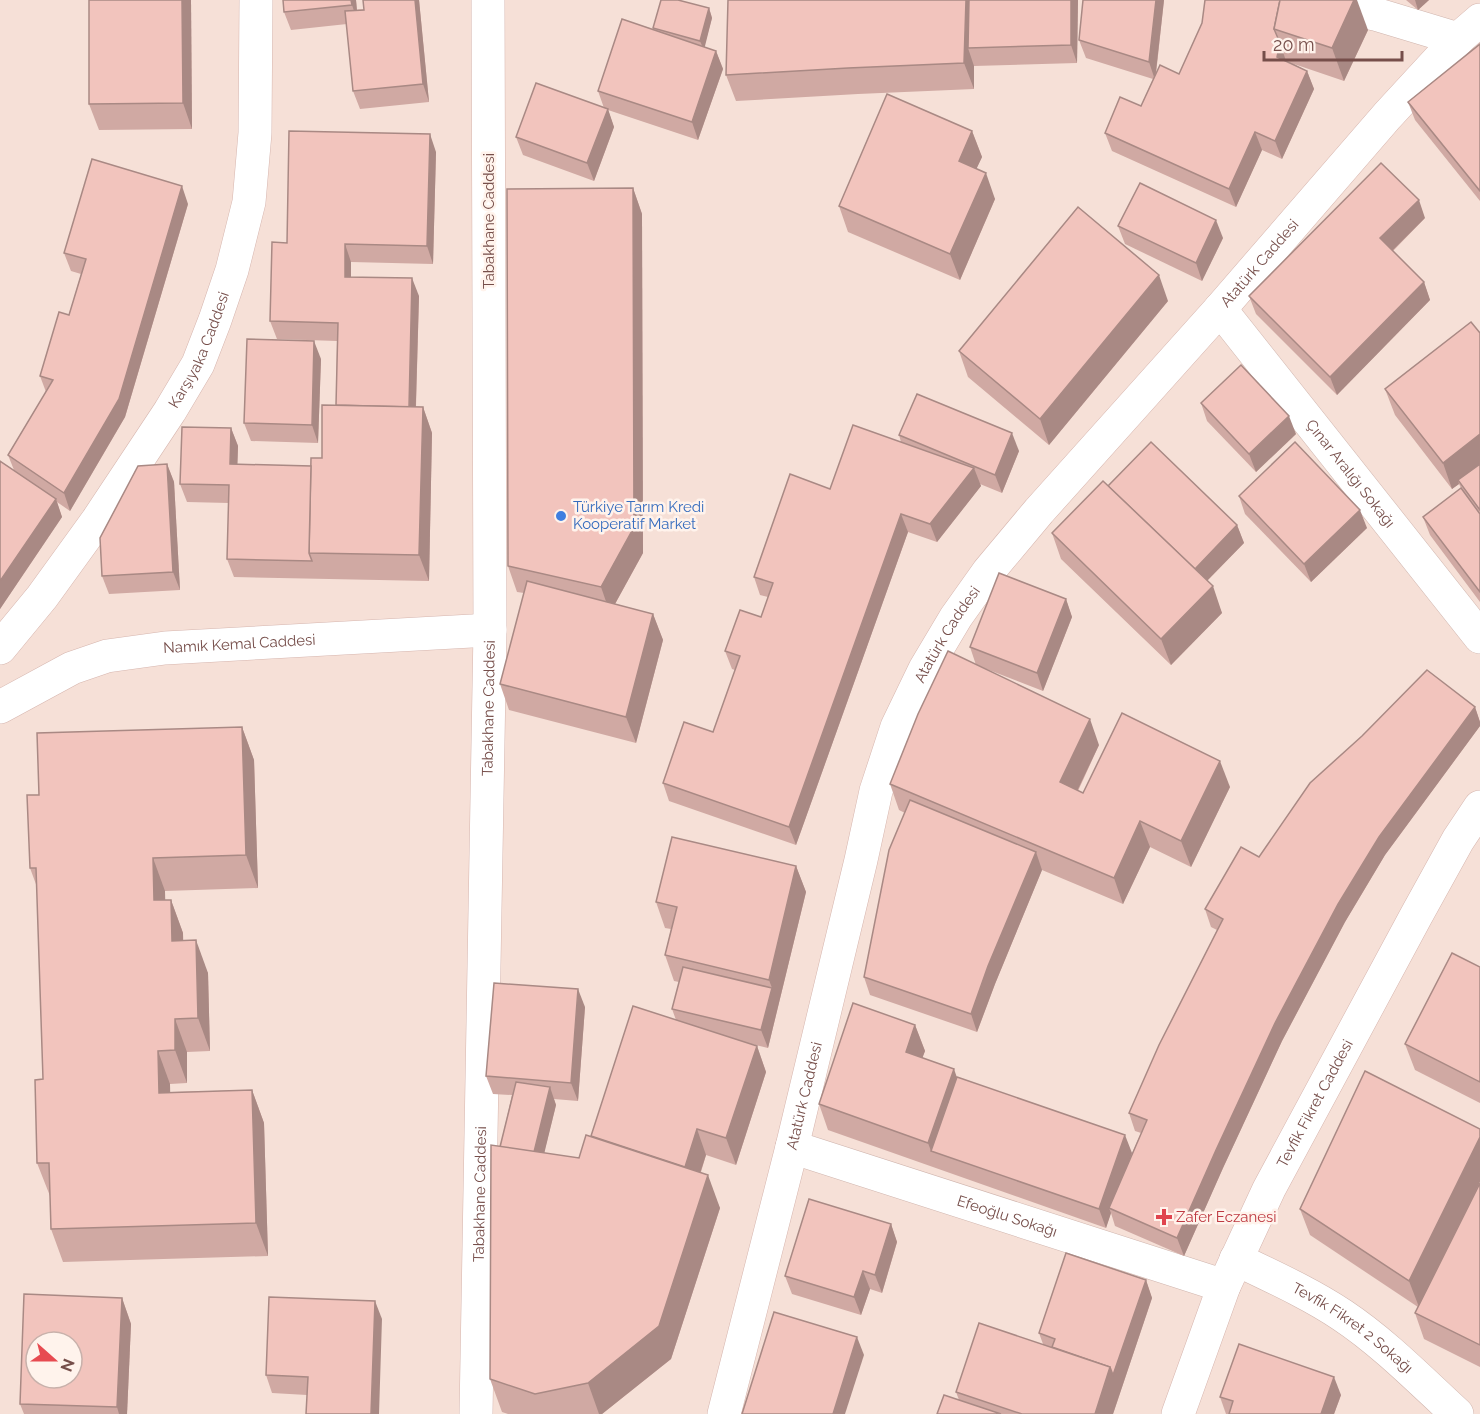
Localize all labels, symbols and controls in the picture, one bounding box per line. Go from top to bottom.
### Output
scale bar [1264,24,1402,62]
text: 20 m [1273,34,1315,55]
street label: Tabakhane Caddesi [480,153,498,289]
street label: Atatürk Caddesi [1217,216,1302,311]
street label: Karşıyaka Caddesi [165,289,233,411]
street label: Çınar Aralığı Sokağı [1302,416,1399,531]
place label: Türkiye Tarım Kredi Kooperatif Market [573,498,704,533]
marker: Türkiye Tarım Kredi Kooperatif Market [554,509,568,523]
street label: Atatürk Caddesi [911,583,984,686]
street label: Namık Kemal Caddesi [163,631,316,657]
street label: Tabakhane Caddesi [478,640,499,776]
street label: Tevfik Fikret Caddesi [1273,1036,1357,1171]
street label: Atatürk Caddesi [783,1040,826,1152]
street label: Tabakhane Caddesi [470,1126,490,1262]
street label: Efeoğlu Sokağı [955,1192,1060,1241]
place label: Zafer Eczanesi [1176,1208,1277,1226]
marker: Zafer Eczanesi [1157,1210,1171,1224]
street label: Tevfik Fikret 2 Sokağı [1289,1279,1417,1377]
north arrow [24,1330,84,1390]
text: N [56,1356,79,1374]

